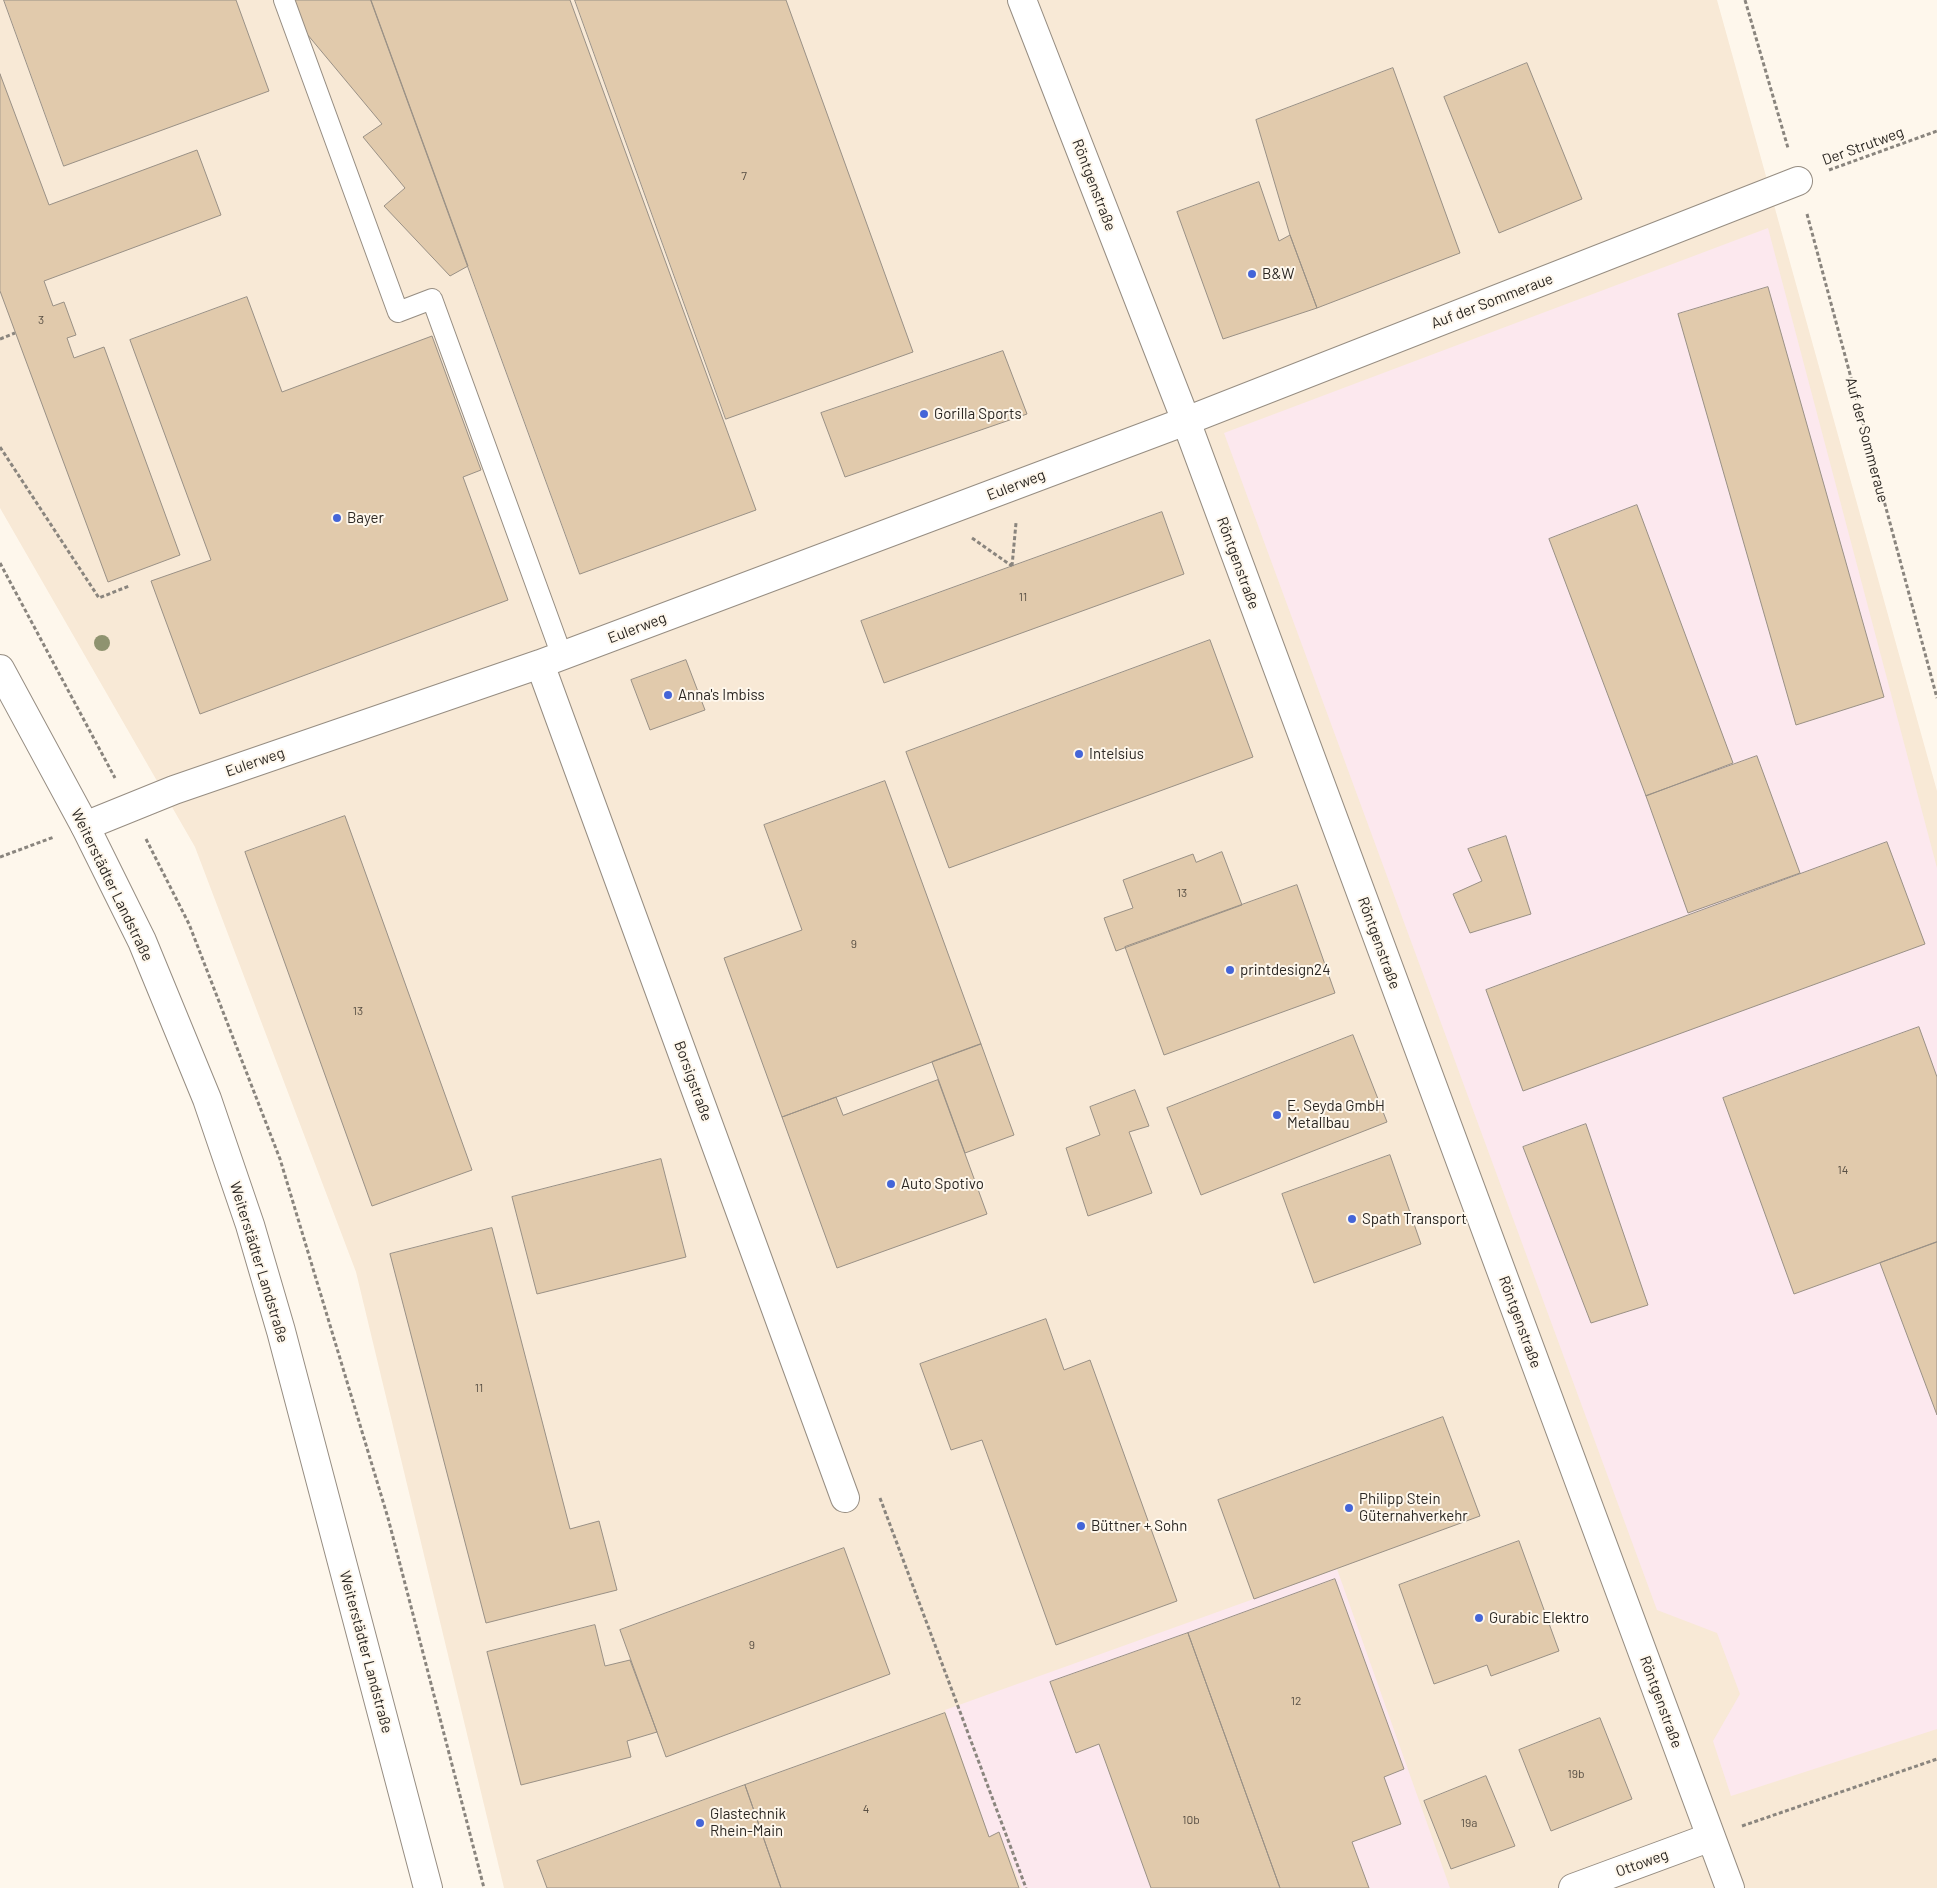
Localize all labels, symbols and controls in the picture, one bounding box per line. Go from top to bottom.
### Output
street label: Der Strutweg [1820,123,1906,169]
street label: Röntgenstraße [1068,137,1120,233]
house number: 7 [741,169,747,183]
place label: B&W [1262,265,1294,283]
marker: B&W [1246,268,1258,280]
street label: Auf der Sommeraue [1429,270,1555,332]
house number: 3 [38,313,44,327]
street label: Auf der Sommeraue [1842,375,1892,505]
place label: Gorilla Sports [934,405,1022,423]
marker: Gorilla Sports [918,408,930,420]
street label: Eulerweg [984,466,1048,504]
place label: Bayer [347,509,384,527]
marker: Bayer [331,512,343,524]
street label: Röntgenstraße [1213,514,1263,612]
house number: 11 [1019,590,1027,604]
street label: Eulerweg [605,609,669,647]
place label: Anna's Imbiss [678,686,765,704]
marker: Anna's Imbiss [662,689,674,701]
street label: Eulerweg [223,744,287,780]
place label: Intelsius [1089,745,1144,763]
marker: Intelsius [1073,748,1085,760]
street label: Weiterstädter Landstraße [67,806,157,964]
house number: 13 [1177,886,1187,900]
street label: Röntgenstraße [1354,894,1404,992]
house number: 9 [851,937,857,951]
place label: printdesign24 [1240,961,1330,979]
marker: printdesign24 [1224,964,1236,976]
house number: 13 [353,1004,363,1018]
street label: Borsigstraße [670,1038,716,1124]
place label: E. Seyda GmbH Metallbau [1287,1097,1385,1132]
marker: E. Seyda GmbH Metallbau [1271,1109,1283,1121]
house number: 14 [1838,1163,1848,1177]
place label: Auto Spotivo [901,1175,984,1193]
marker: Auto Spotivo [885,1178,897,1190]
street label: Weiterstädter Landstraße [226,1179,292,1345]
place label: Spath Transport [1362,1210,1467,1228]
marker: Spath Transport [1346,1213,1358,1225]
street label: Röntgenstraße [1495,1273,1545,1371]
house number: 11 [475,1381,483,1395]
place label: Philipp Stein Güternahverkehr [1359,1490,1468,1525]
marker: Philipp Stein Güternahverkehr [1343,1502,1355,1514]
place label: Büttner + Sohn [1091,1517,1187,1535]
marker: Büttner + Sohn [1075,1520,1087,1532]
street label: Weiterstädter Landstraße [336,1569,396,1735]
place label: Gurabic Elektro [1489,1609,1589,1627]
marker: Gurabic Elektro [1473,1612,1485,1624]
house number: 9 [749,1638,755,1652]
street label: Röntgenstraße [1636,1653,1686,1751]
house number: 12 [1291,1694,1301,1708]
house number: 19b [1567,1767,1585,1781]
house number: 4 [863,1802,869,1816]
place label: Glastechnik Rhein-Main [710,1805,786,1840]
house number: 10b [1182,1813,1200,1827]
house number: 19a [1461,1816,1477,1830]
marker: Glastechnik Rhein-Main [694,1817,706,1829]
street label: Ottoweg [1613,1845,1671,1881]

